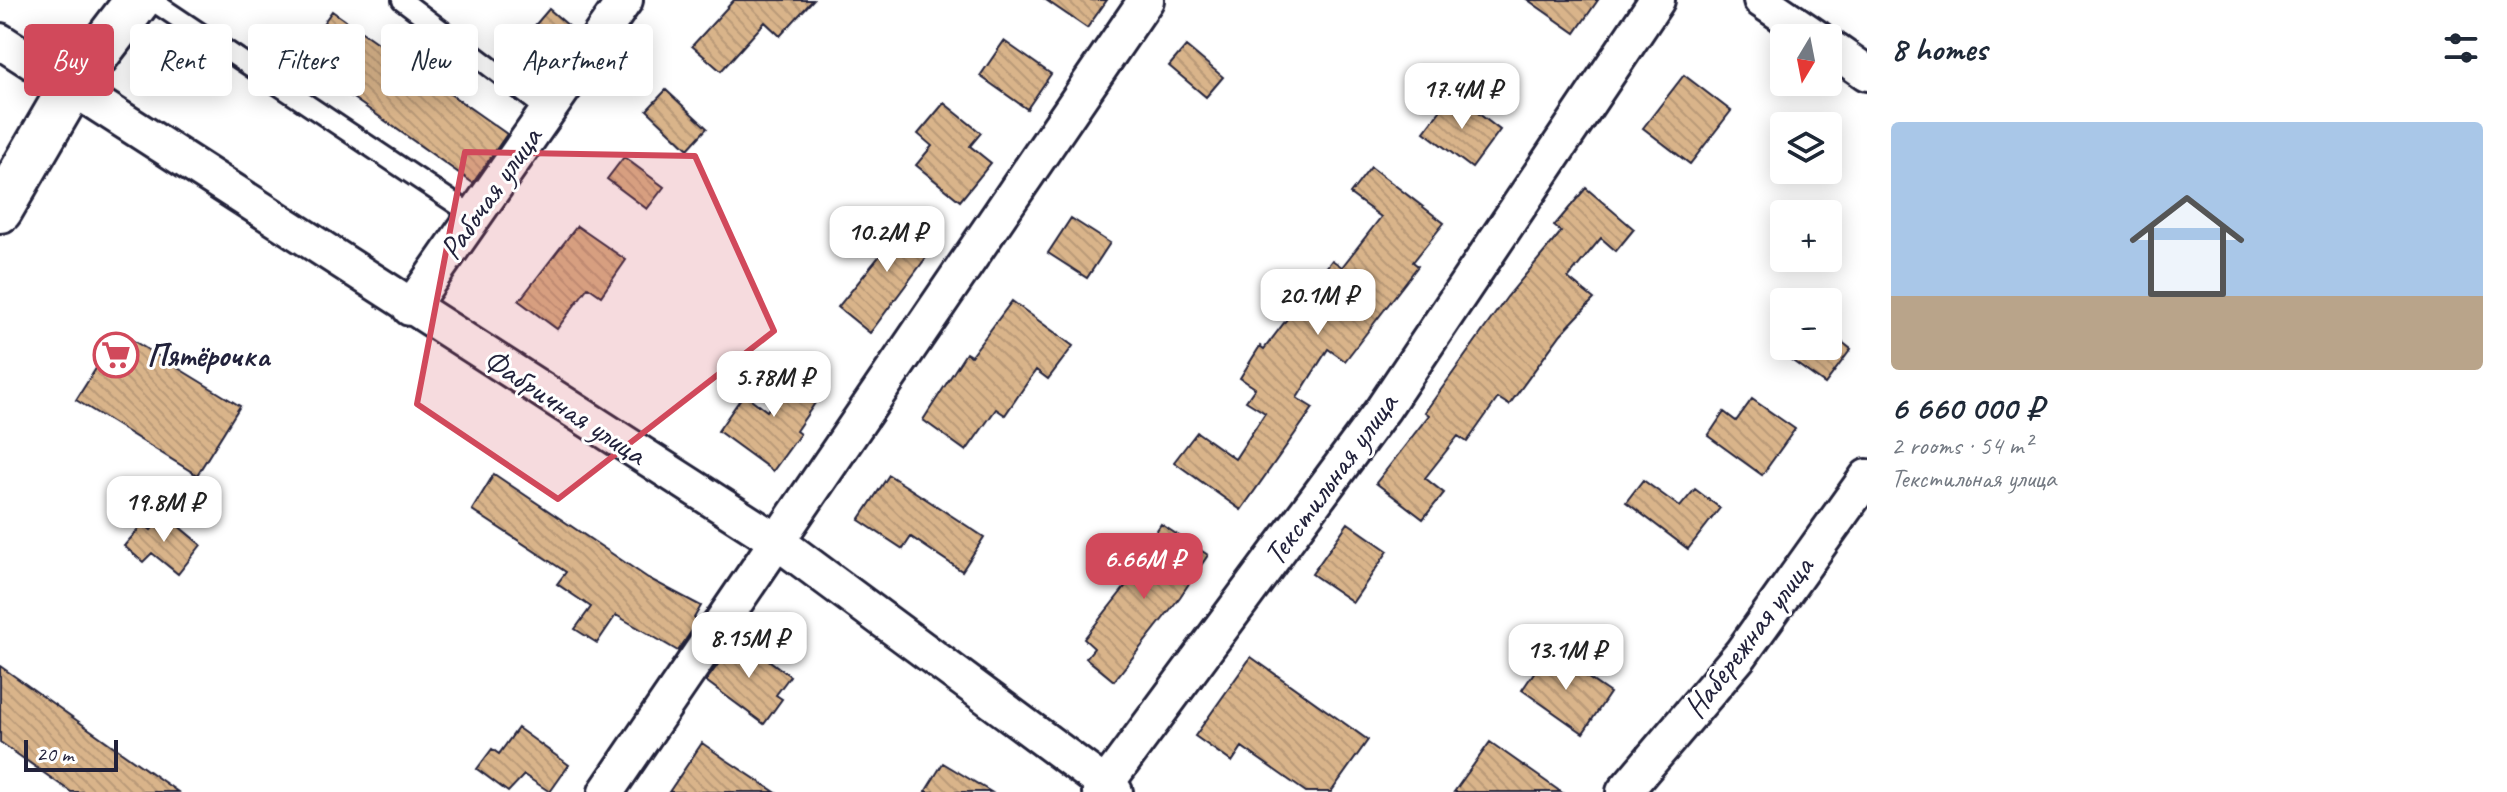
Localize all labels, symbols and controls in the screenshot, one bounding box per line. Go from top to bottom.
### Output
chip: Buy [24,24,114,96]
chip: Rent [130,24,232,96]
chip: Filters [248,24,365,96]
chip: New [381,24,478,96]
chip: Apartment [494,24,653,96]
north arrow [1770,24,1842,96]
map controls [1770,24,1842,360]
icon: filters [2439,26,2483,70]
text: 8 homes [1891,27,1987,70]
pin: 17.4M ₽ [1388,63,1536,131]
text: 17.4M ₽ [1423,72,1501,105]
button: layers [1770,112,1842,184]
street label: Рабочая улица [430,117,552,268]
icon: home [2115,174,2259,318]
button: + [1770,200,1842,272]
pin: 10.2M ₽ [813,206,961,274]
text: 10.2M ₽ [848,215,926,248]
pin: 20.1M ₽ [1244,269,1392,337]
text: 20.1M ₽ [1279,278,1357,311]
button: − [1770,288,1842,360]
supermarket icon: Пятёрочка [92,331,140,379]
place label: Пятёрочка [147,335,272,376]
street label: Фабричная улица [476,339,655,475]
pin: 5.78M ₽ [700,351,848,419]
text: 5.78M ₽ [735,360,813,393]
street label: Текстильная улица [1254,383,1408,574]
text: 6 660 000 ₽ [1891,386,2043,429]
text: 2 rooms · 54 m² [1891,429,2032,462]
text: Текстильная улица [1891,462,2056,495]
pin: 19.8M ₽ [90,476,238,544]
text: 19.8M ₽ [125,485,203,518]
pin: 6.66M ₽ [1070,533,1218,601]
text: 6.66M ₽ [1104,542,1184,575]
street label: Набережная улица [1674,547,1824,726]
pin: 8.15M ₽ [675,612,823,680]
text: 8.15M ₽ [710,621,788,654]
pin: 13.1M ₽ [1492,624,1640,692]
text: 13.1M ₽ [1527,633,1605,666]
scale bar [24,736,118,772]
text: 20 m [36,740,73,768]

